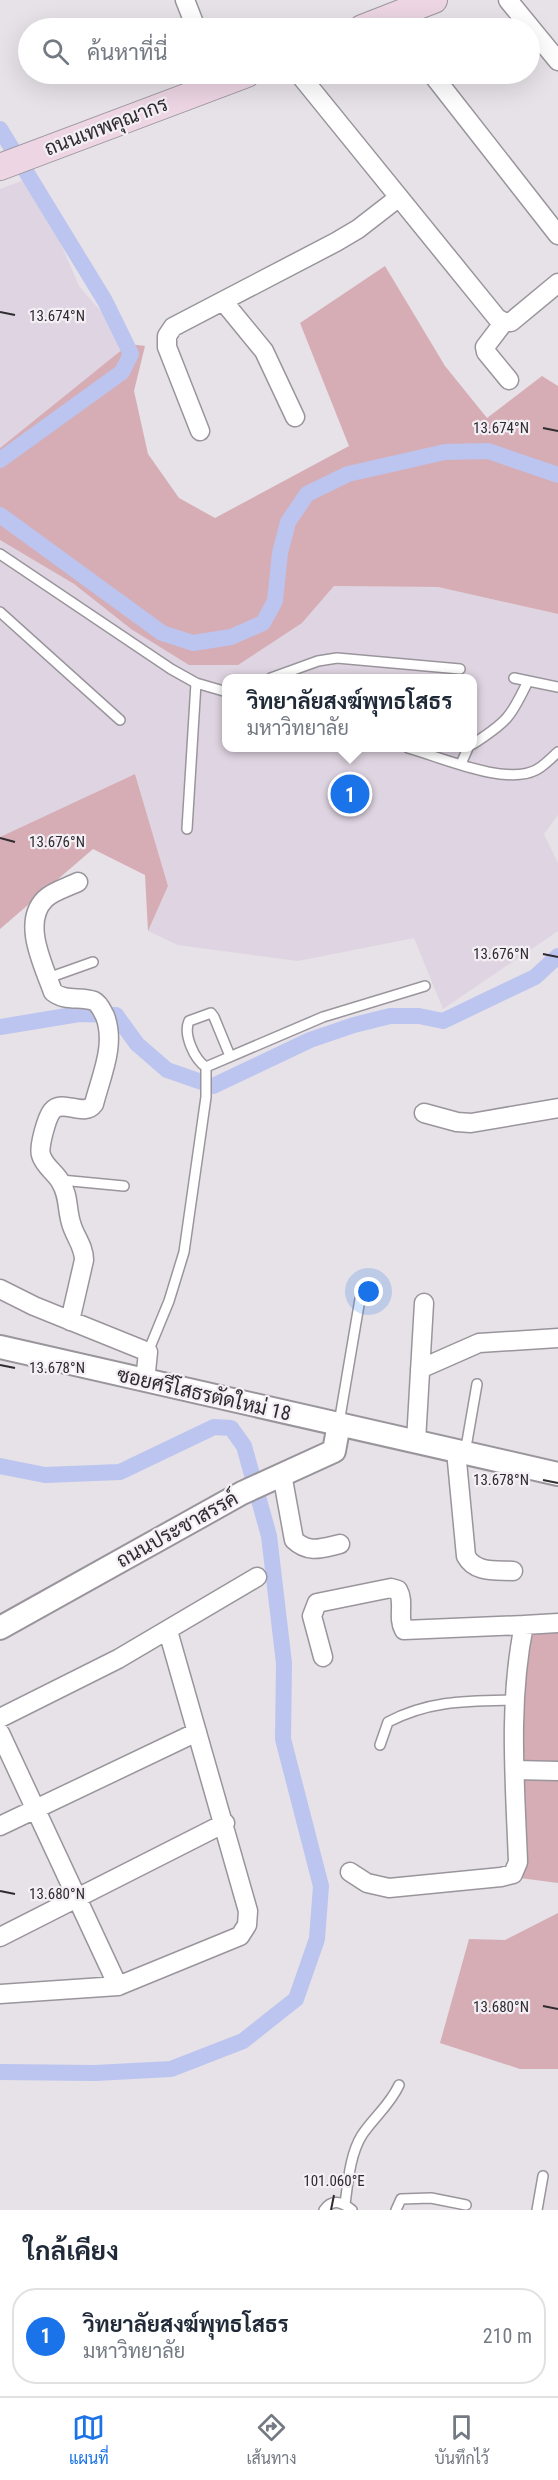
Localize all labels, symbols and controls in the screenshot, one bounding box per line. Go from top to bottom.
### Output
search box [18,18,540,84]
icon: search [39,35,72,68]
text: ค้นหาที่นี่ [87,40,167,65]
street label: ถนนเทพคุณากร [41,91,172,162]
text: 13.674°N [29,307,85,325]
text: 13.674°N [473,419,529,437]
popup [222,674,477,752]
text: วิทยาลัยสงฆ์พุทธโสธร [247,689,452,714]
text: มหาวิทยาลัย [247,716,349,740]
pin: 1 [330,772,370,816]
text: 13.676°N [29,833,85,851]
text: 13.676°N [473,945,529,963]
your location [354,1277,383,1306]
text: 13.678°N [29,1359,85,1377]
street label: ซอยศรีโสธรตัดใหม่ 18 [115,1361,294,1426]
text: 13.678°N [473,1471,529,1489]
street label: ถนนประชาสรรค์ [111,1484,242,1572]
text: 13.680°N [29,1885,85,1903]
text: 13.680°N [473,1998,529,2016]
text: 101.060°E [303,2172,365,2190]
text: ใกล้เคียง [24,2236,119,2266]
text: วิทยาลัยสงฆ์พุทธโสธร [83,2312,289,2337]
text: 1 [40,2324,51,2348]
text: 210 m [483,2324,532,2348]
text: มหาวิทยาลัย [83,2339,185,2363]
tab: แผนที่ [69,2411,109,2468]
tab: เส้นทาง [247,2411,297,2468]
tab: บันทึกไว้ [434,2411,489,2468]

